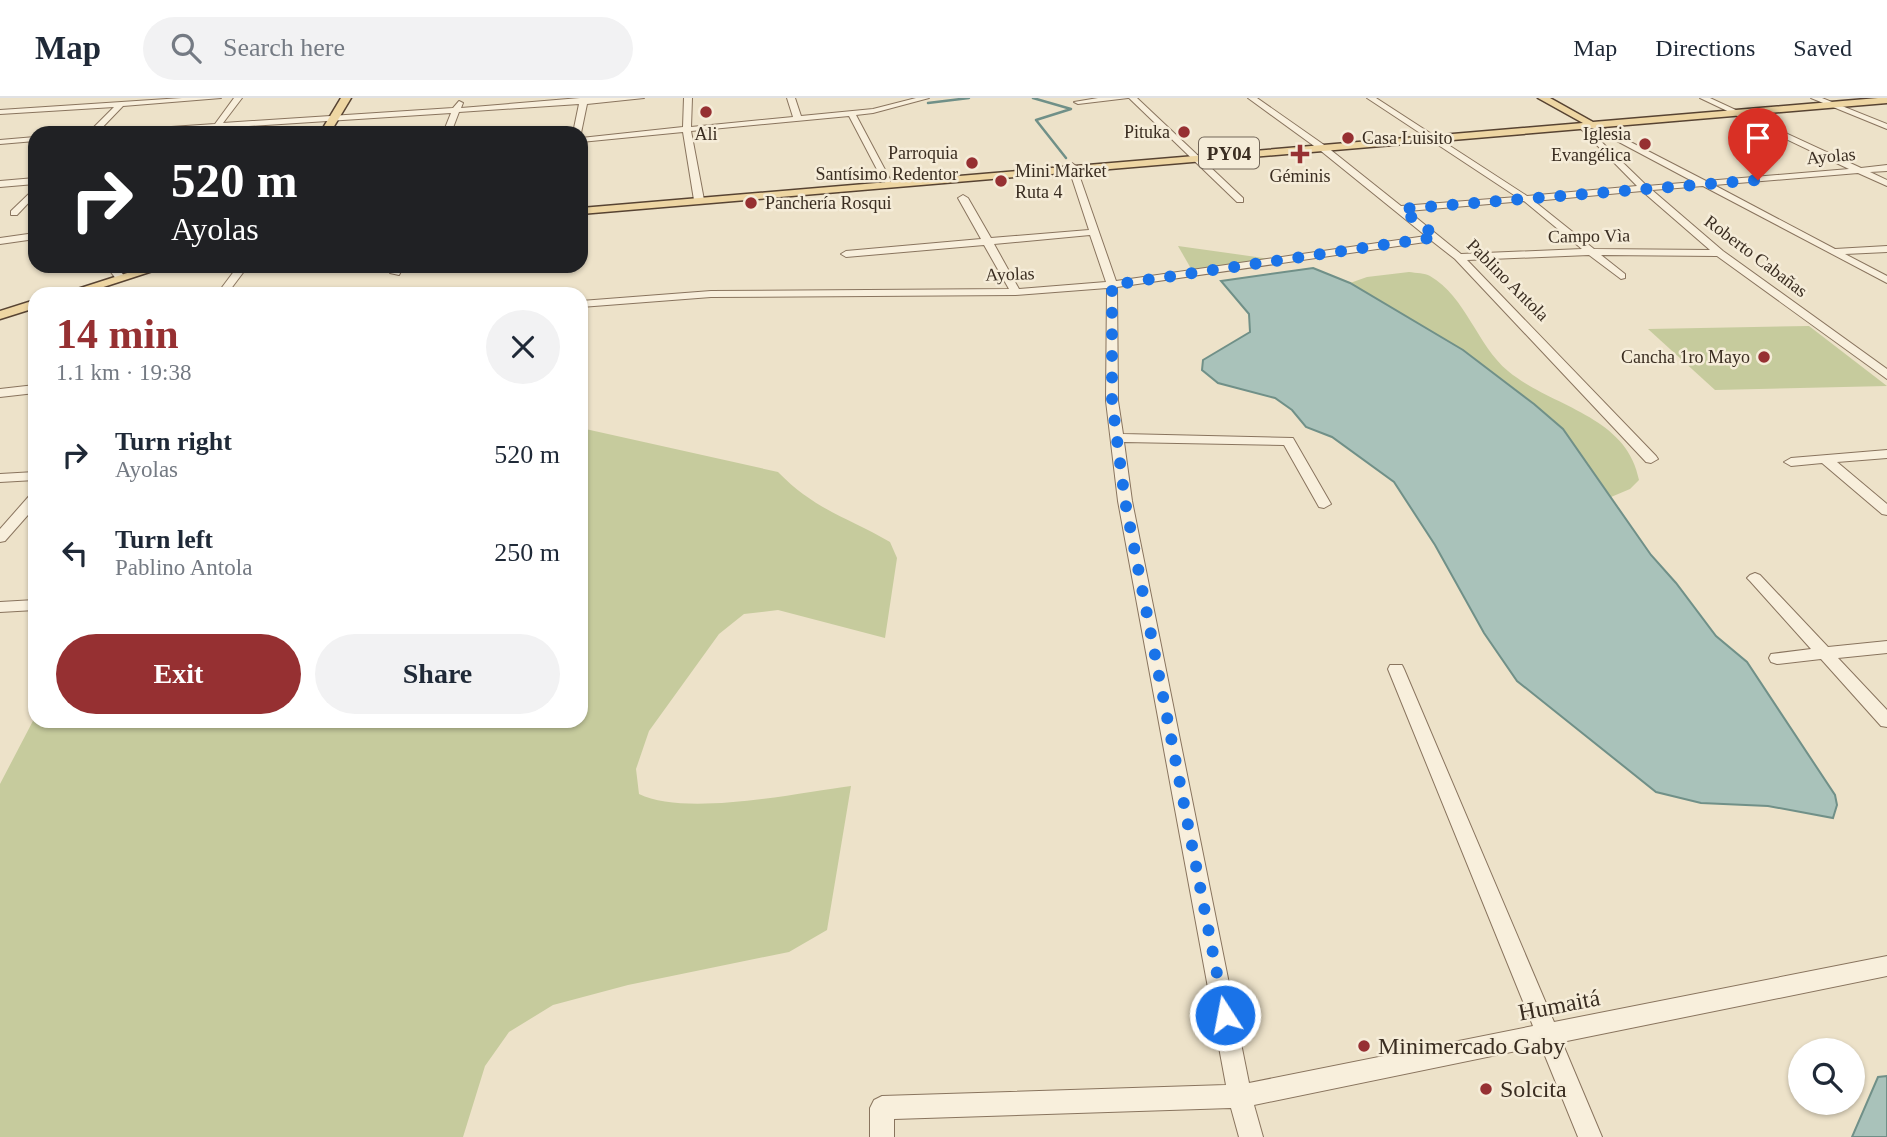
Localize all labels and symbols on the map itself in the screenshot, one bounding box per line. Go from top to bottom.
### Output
marker: Ali [698,104,714,120]
pin [1728,108,1788,180]
place label: Pituka [1124,122,1170,142]
place label: Ali [694,124,718,144]
marker: Pituka [1176,124,1192,140]
place label: Iglesia Evangélica [1551,124,1631,165]
place label: Casa Luisito [1362,128,1453,148]
marker: Casa Luisito [1340,130,1356,146]
marker: Iglesia Evangélica [1637,136,1653,152]
road number: PY04 [1199,138,1259,168]
place label: Parroquia Santísimo Redentor [816,143,958,184]
street label: Ayolas [1806,144,1856,168]
marker: Géminis [1292,146,1308,162]
marker: Parroquia Santísimo Redentor [964,155,980,171]
place label: Mini Market Ruta 4 [1015,161,1107,202]
place label: Géminis [1270,166,1331,186]
marker: Mini Market Ruta 4 [993,173,1009,189]
place label: Panchería Rosqui [765,193,891,213]
marker: Panchería Rosqui [743,195,759,211]
street label: Roberto Cabañas [1701,211,1811,301]
street label: Campo Vìa [1548,225,1630,247]
street label: Pablino Antola [1463,235,1553,325]
street label: Ayolas [985,263,1035,285]
place label: Cancha 1ro Mayo [1621,347,1750,367]
marker: Cancha 1ro Mayo [1756,349,1772,365]
position arrow [1188,978,1262,1052]
street label: Humaitá [1516,984,1602,1026]
place label: Minimercado Gaby [1378,1033,1565,1059]
marker: Minimercado Gaby [1356,1038,1372,1054]
place label: Solcita [1500,1076,1567,1102]
marker: Solcita [1478,1081,1494,1097]

